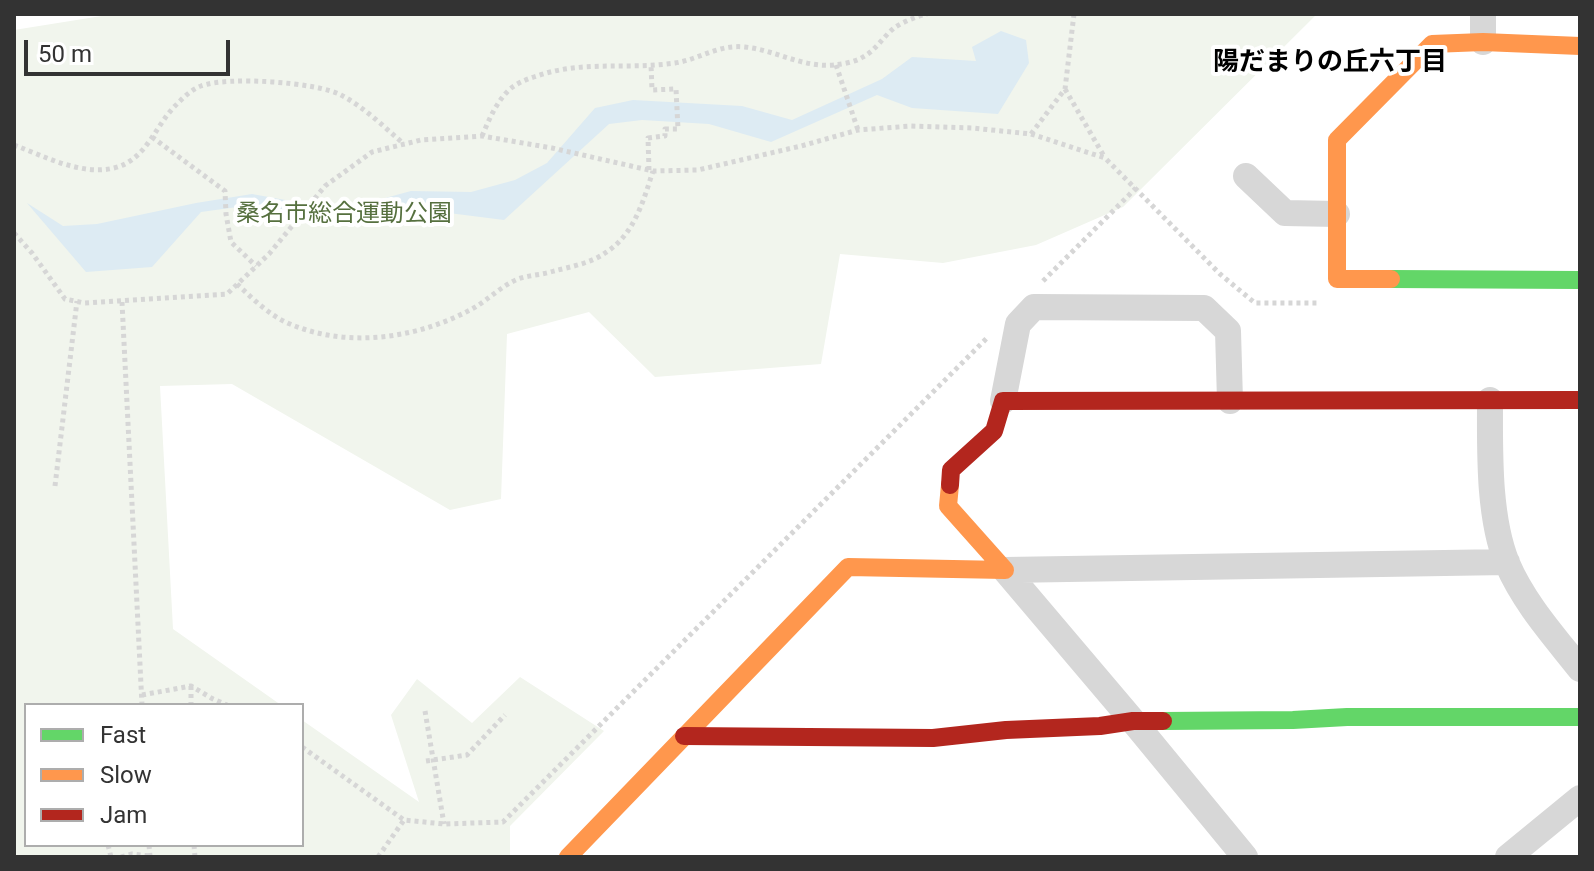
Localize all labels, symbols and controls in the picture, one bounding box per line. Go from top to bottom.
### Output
scale bar [28,24,234,74]
text: 50 m [38,40,92,68]
district label: 陽だまりの丘六丁目 [1213,47,1447,79]
park label: 桑名市総合運動公園 [236,201,452,229]
legend [24,703,304,847]
text: Fast [100,721,146,749]
text: Slow [100,761,152,789]
text: Jam [100,801,147,829]

